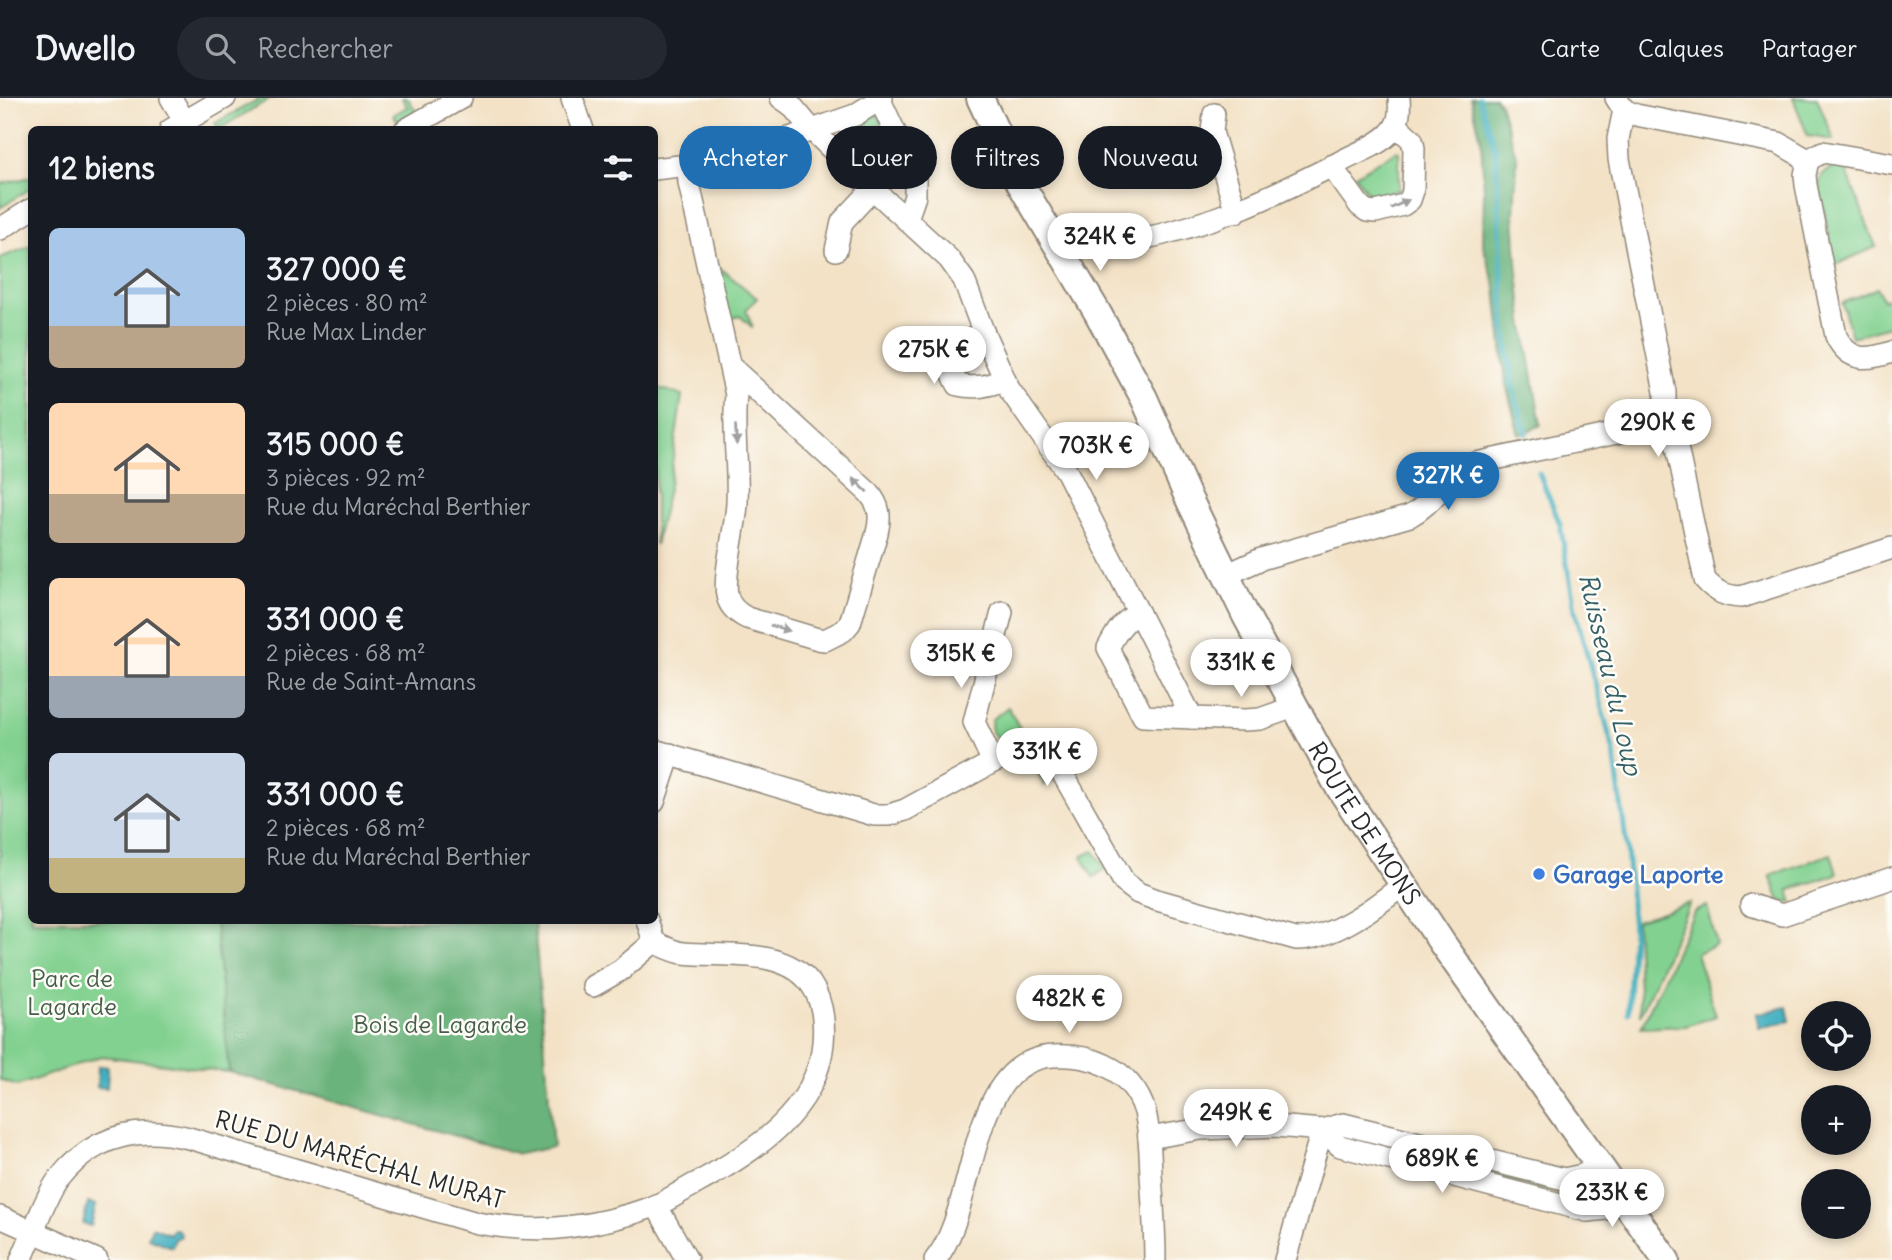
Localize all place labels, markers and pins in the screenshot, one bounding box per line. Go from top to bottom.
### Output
pin: 324K € [1043,214,1157,273]
pin: 275K € [877,327,991,386]
pin: 290K € [1601,400,1715,459]
pin: 703K € [1039,422,1153,482]
pin: 327K € [1391,452,1505,512]
pin: 315K € [904,630,1018,690]
pin: 331K € [1184,640,1298,699]
pin: 331K € [990,728,1104,788]
place label: Garage Laporte [1553,859,1724,889]
marker: Garage Laporte [1531,866,1547,882]
pin: 482K € [1012,976,1126,1035]
pin: 249K € [1179,1090,1293,1149]
pin: 689K € [1385,1136,1499,1195]
pin: 233K € [1555,1170,1669,1229]

